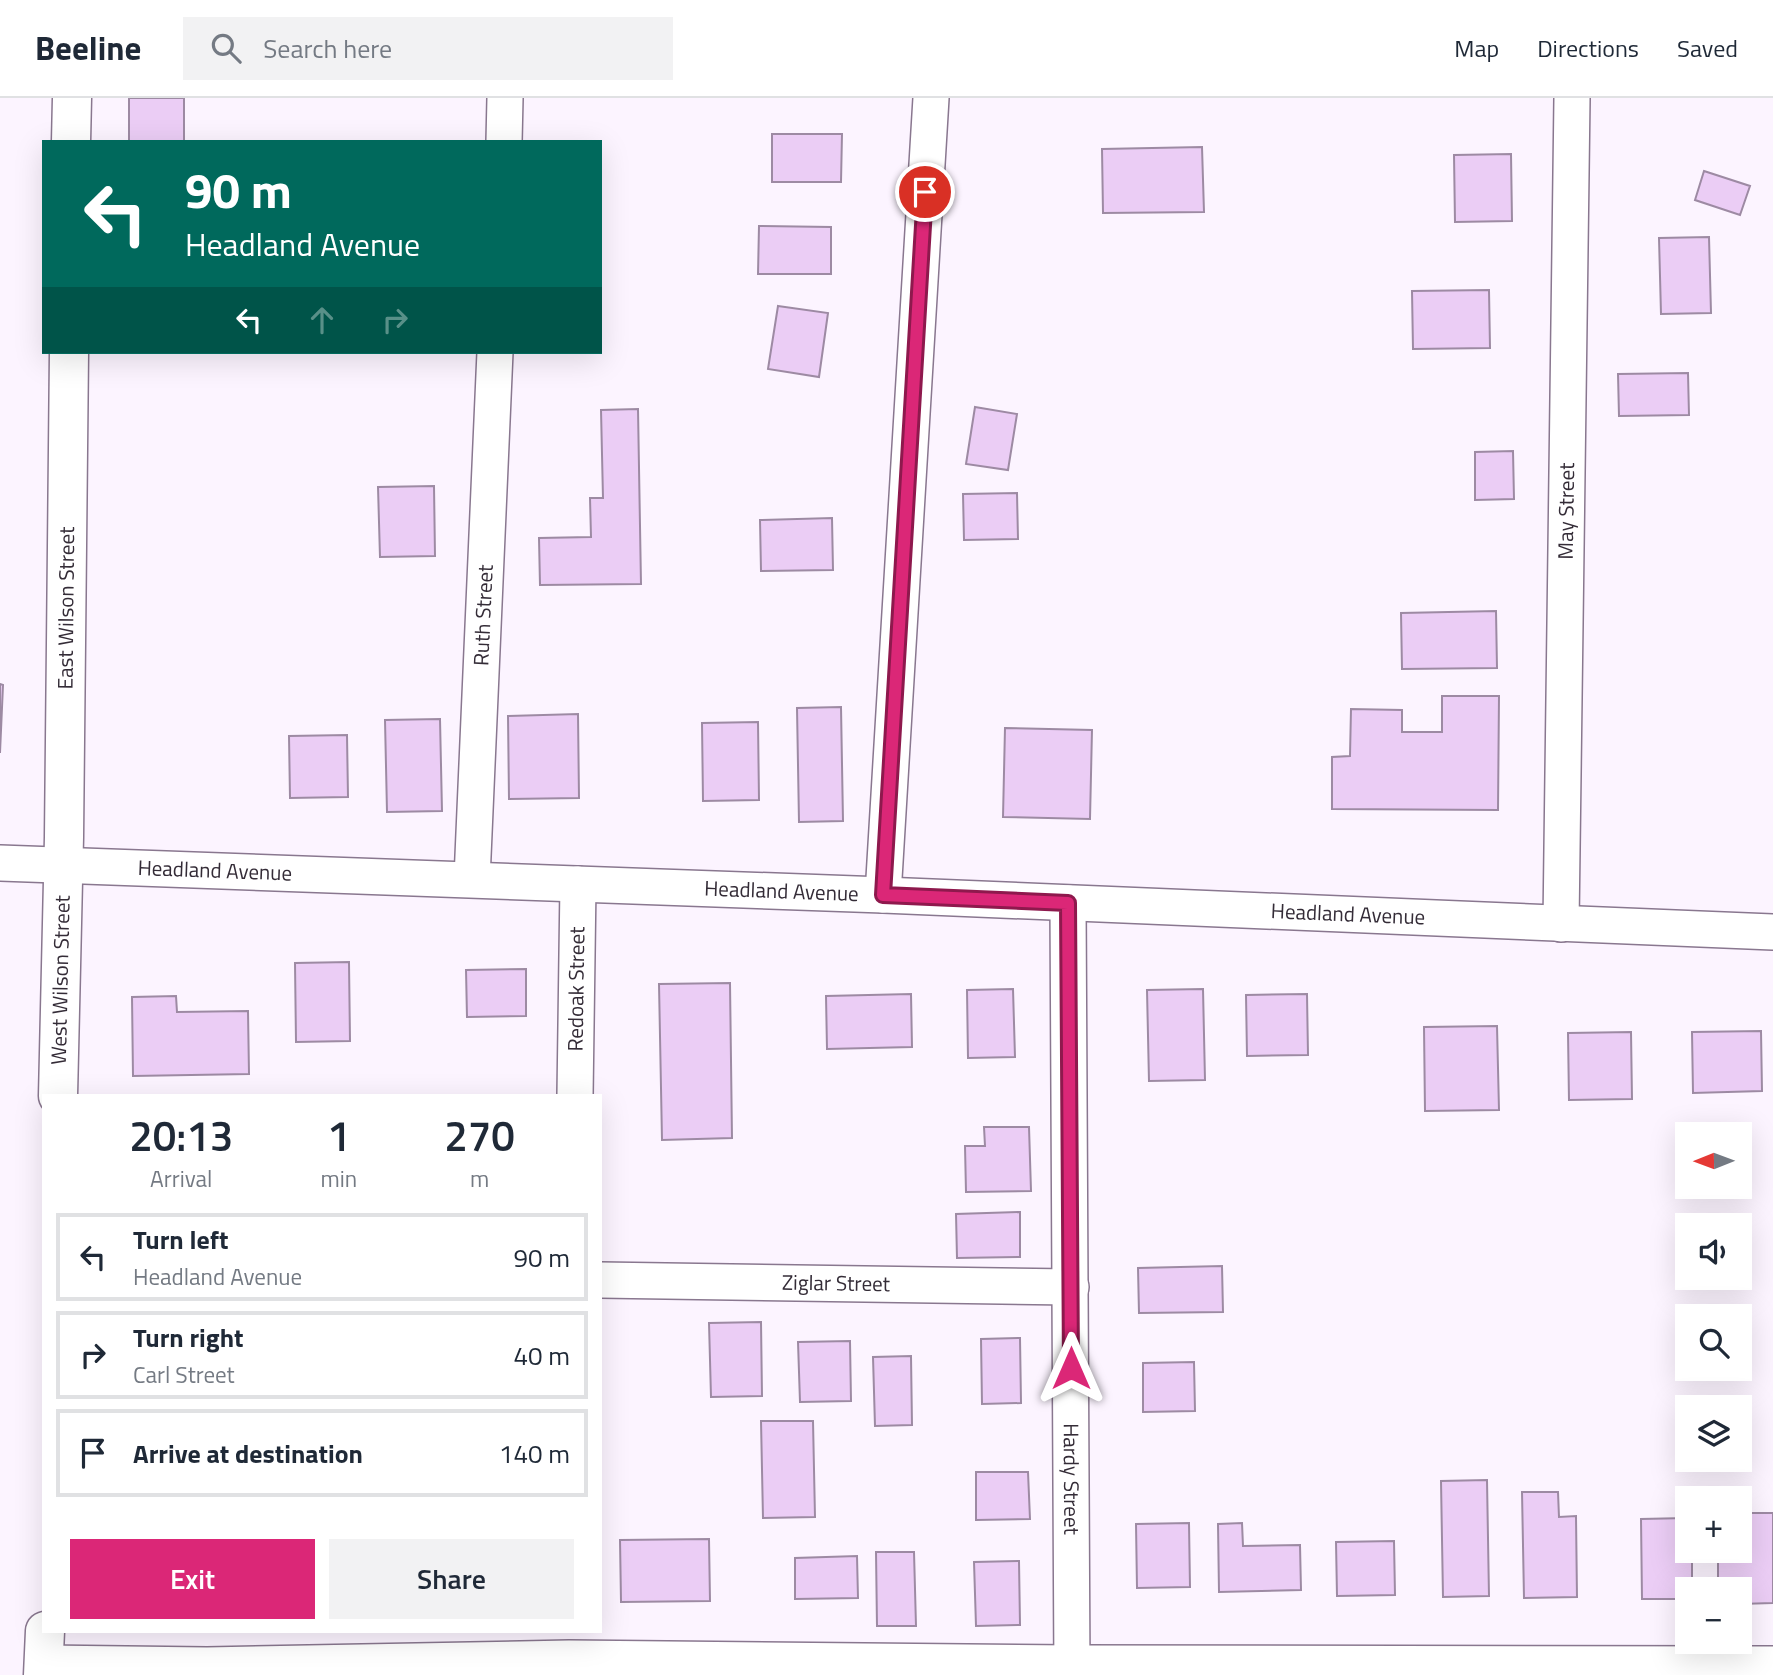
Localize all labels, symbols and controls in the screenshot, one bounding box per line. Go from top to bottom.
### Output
search box [183,17,673,80]
text: Beeline [35,23,141,73]
icon: search [207,29,245,67]
text: Search here [263,29,392,68]
text: Map [1454,30,1499,66]
text: Directions [1537,30,1639,66]
text: Saved [1677,30,1738,66]
text: 90 m [185,152,292,227]
pin [895,162,955,222]
icon: left [70,168,161,259]
icon: arrive [906,173,944,211]
text: Headland Avenue [185,220,420,268]
icon: left [230,301,268,339]
icon: ahead [303,301,341,339]
icon: right [376,301,414,339]
street label: May Street [1549,462,1582,560]
street label: East Wilson Street [49,526,82,690]
street label: Ruth Street [464,563,501,667]
street label: Headland Avenue [137,851,293,889]
street label: Headland Avenue [704,872,859,909]
street label: West Wilson Street [42,894,78,1065]
street label: Headland Avenue [1270,894,1426,933]
street label: Redoak Street [559,926,592,1052]
text: 20:13 [129,1103,233,1167]
text: 1 [327,1103,351,1167]
text: 270 [444,1103,515,1167]
north arrow [1675,1122,1752,1199]
map controls [1675,1122,1752,1654]
text: Arrival [150,1161,212,1196]
text: min [320,1161,357,1196]
text: m [470,1161,489,1196]
button: sound [1675,1213,1752,1290]
text: Turn left [133,1220,228,1259]
icon: left [74,1238,112,1276]
text: 90 m [513,1238,570,1277]
text: Headland Avenue [133,1259,302,1294]
street label: Ziglar Street [782,1266,891,1299]
button: search [1675,1304,1752,1381]
text: Turn right [133,1318,244,1357]
position arrow [1034,1331,1108,1405]
icon: right [74,1336,112,1374]
text: 40 m [513,1336,570,1375]
text: Carl Street [133,1357,235,1392]
button: layers [1675,1395,1752,1472]
street label: Hardy Street [1056,1423,1088,1536]
icon: arrive [74,1434,112,1472]
text: Arrive at destination [133,1434,363,1473]
text: 140 m [499,1434,570,1473]
button: + [1675,1486,1752,1563]
button: Exit [70,1539,315,1619]
button: Share [329,1539,574,1619]
button: − [1675,1577,1752,1654]

